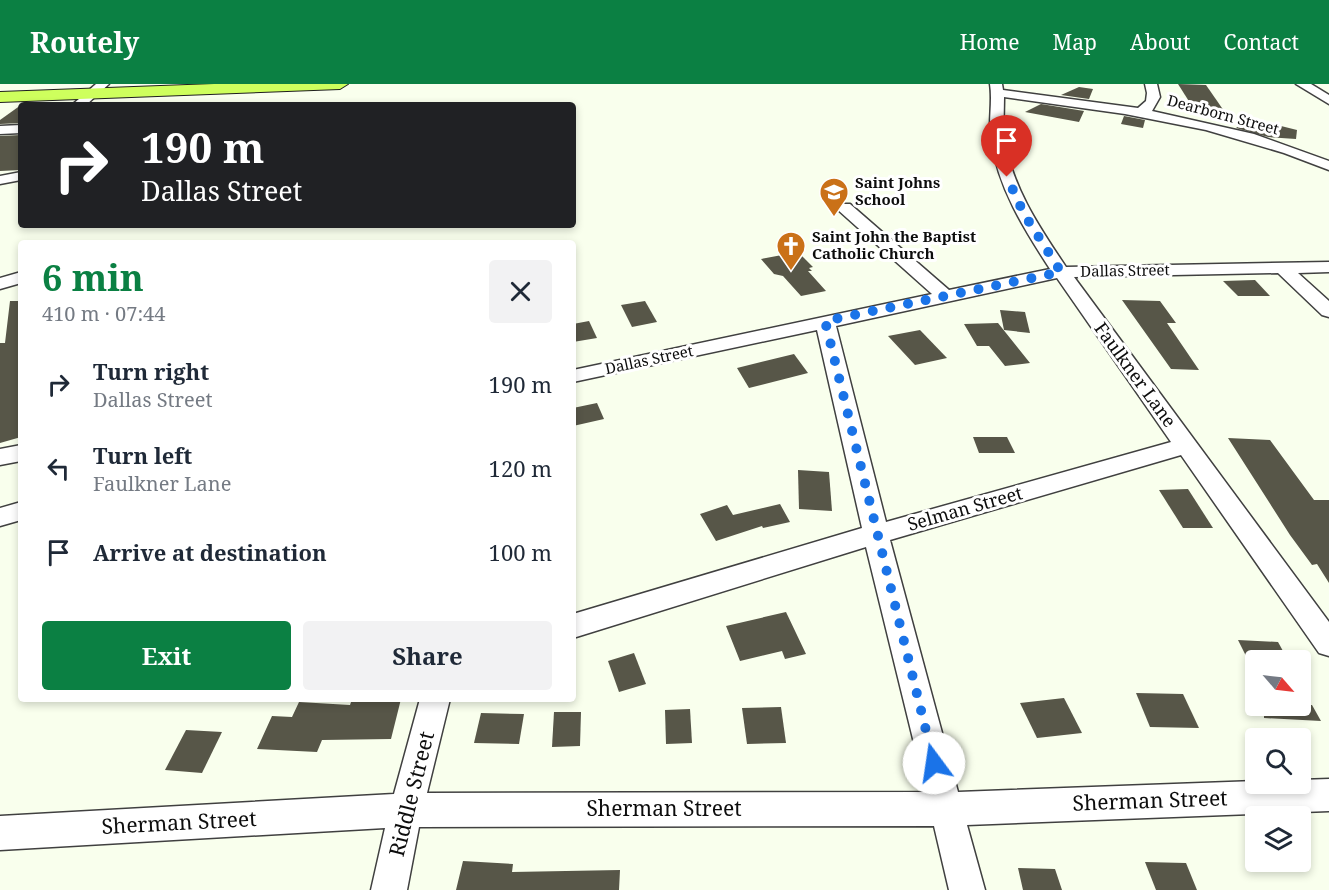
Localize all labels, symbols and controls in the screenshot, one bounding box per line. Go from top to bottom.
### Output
text: Routely [30,23,139,61]
text: Home [960,28,1020,56]
text: Map [1053,28,1097,56]
text: About [1130,28,1191,56]
text: Contact [1224,28,1299,56]
street label: Dearborn Street [1165,90,1281,139]
pin [981,115,1032,177]
text: 190 m [141,118,265,175]
icon: arrive [990,124,1023,157]
icon: right [42,126,120,204]
text: Dallas Street [141,172,302,209]
place label: Saint Johns School [855,172,940,209]
school or university icon: Saint Johns School [818,176,850,218]
place label: Saint John the Baptist Catholic Church [812,226,976,263]
church icon: Saint John the Baptist Catholic Church [775,230,807,272]
text: 6 min [42,253,144,302]
street label: Dallas Street [1080,259,1170,281]
button: close [489,260,552,323]
text: 410 m · 07:44 [42,300,165,327]
street label: Faulkner Lane [1089,317,1182,432]
street label: Dallas Street [603,340,695,378]
text: Turn right [93,356,209,386]
icon: right [42,368,75,401]
text: 190 m [489,369,552,399]
text: Dallas Street [93,386,212,413]
text: Turn left [93,440,192,470]
icon: left [42,452,75,485]
text: 120 m [489,453,552,483]
text: Faulkner Lane [93,470,231,497]
street label: Selman Street [904,480,1025,536]
icon: arrive [42,536,75,569]
text: Arrive at destination [93,537,327,567]
text: 100 m [489,537,552,567]
button: Exit [42,621,291,690]
button: Share [303,621,552,690]
north arrow [1245,650,1311,716]
map controls [1245,650,1311,872]
street label: Riddle Street [382,728,440,859]
button: search [1245,728,1311,794]
position arrow [902,731,966,795]
street label: Sherman Street [1072,783,1228,817]
street label: Sherman Street [586,794,742,822]
street label: Sherman Street [101,804,257,840]
button: layers [1245,806,1311,872]

